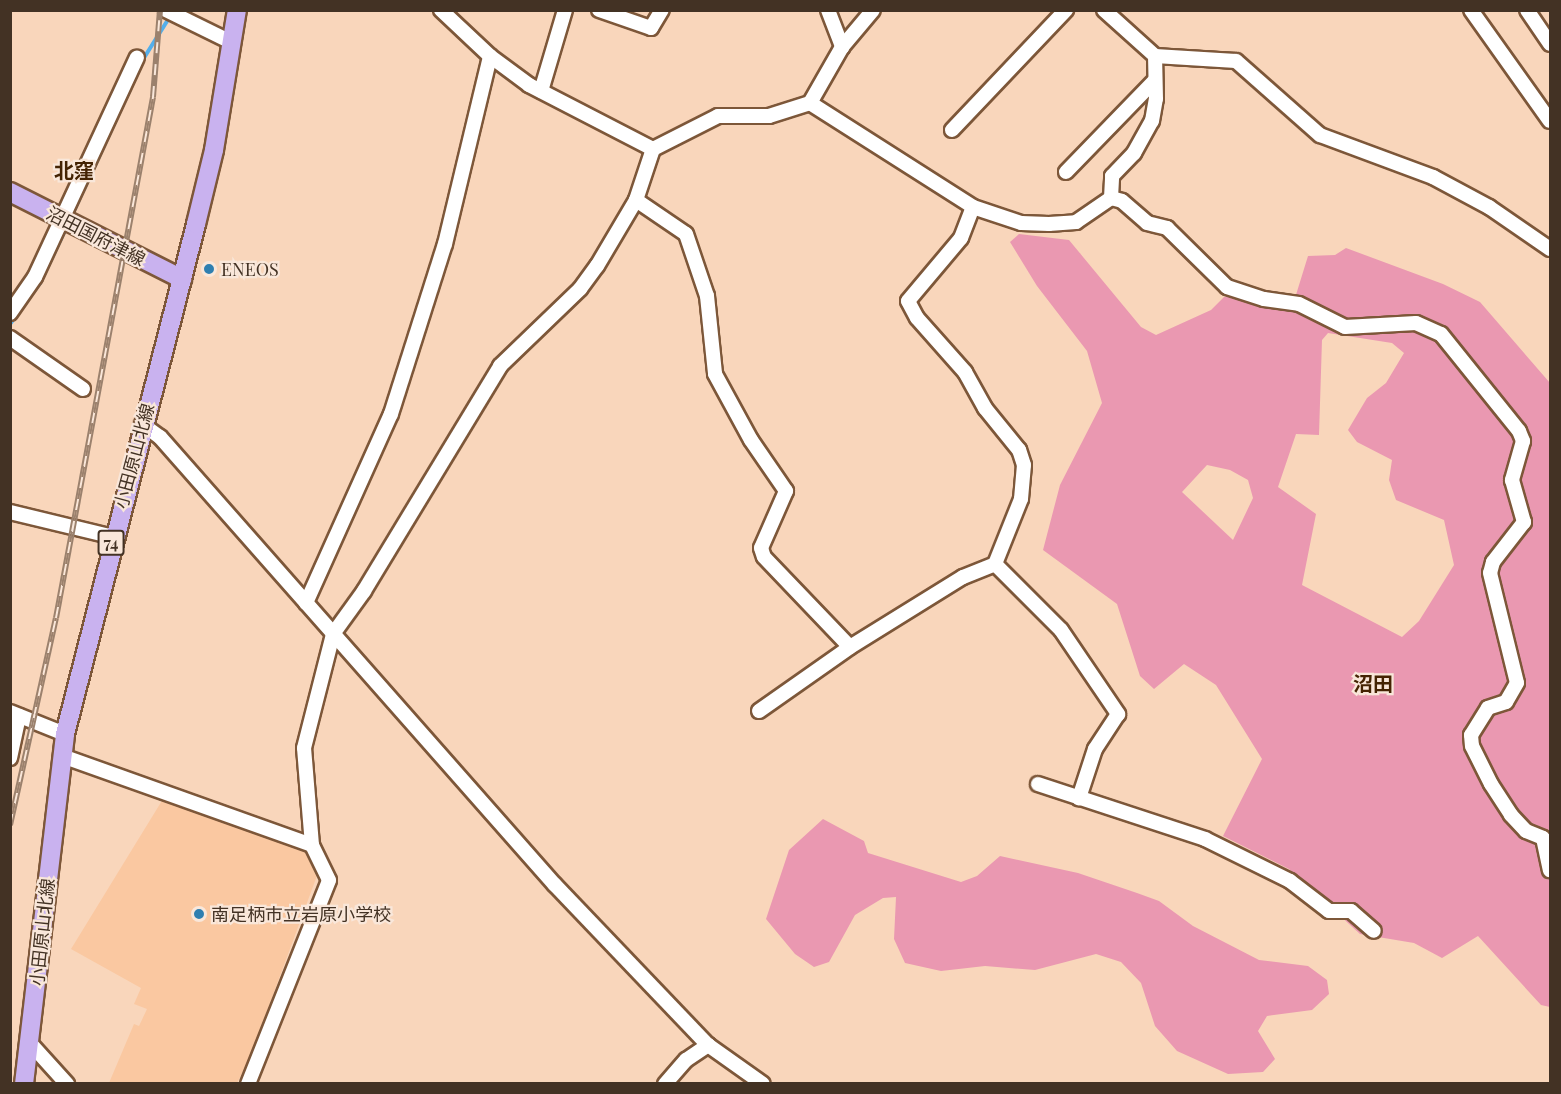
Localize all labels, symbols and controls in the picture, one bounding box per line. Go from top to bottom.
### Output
district label: 北窪 [54,157,94,181]
street label: 沼田国府津線 [43,202,149,270]
place label: ENEOS [221,258,279,280]
marker: ENEOS [202,262,216,276]
street label: 小田原山北線 [110,401,158,511]
road number: 74 [98,530,124,556]
district label: 沼田 [1353,670,1393,694]
street label: 小田原山北線 [26,877,58,987]
place label: 南足柄市立岩原小学校 [211,903,391,925]
marker: 南足柄市立岩原小学校 [192,907,206,921]

